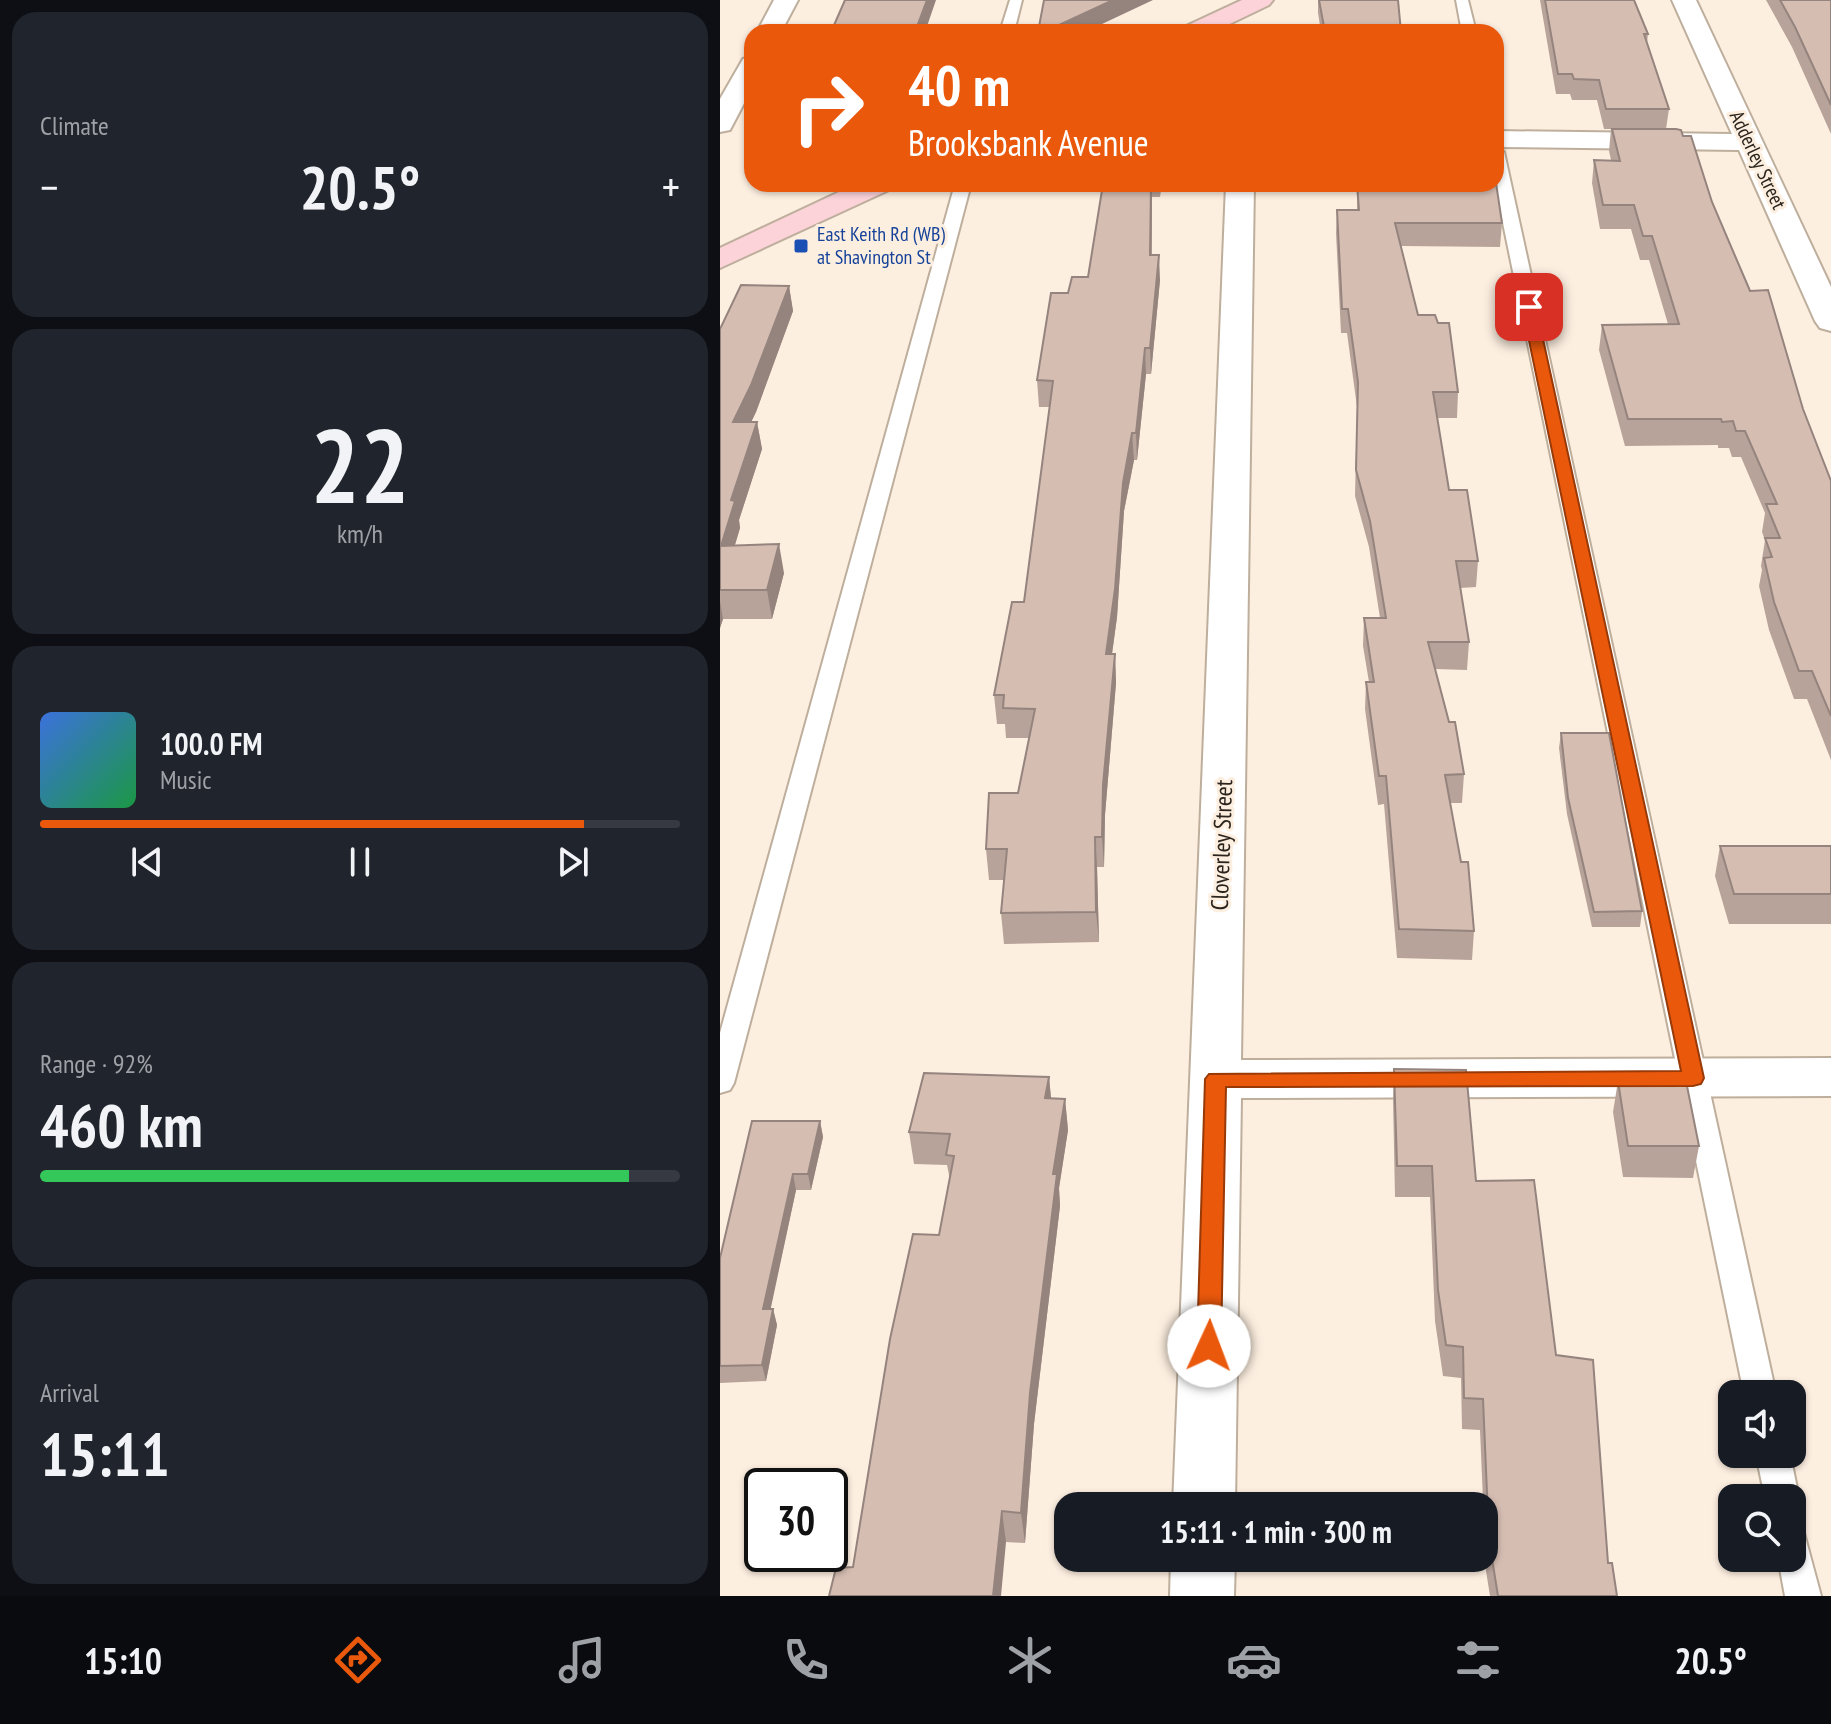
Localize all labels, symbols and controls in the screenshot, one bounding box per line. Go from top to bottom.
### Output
text: 40 m [908,49,1010,121]
icon: right [776,56,880,160]
street label: Adderley Street [1724,107,1792,214]
text: Climate [40,109,109,142]
text: Brooksbank Avenue [908,119,1149,166]
text: 20.5° [300,148,420,226]
text: − [40,158,58,215]
text: + [662,158,680,215]
place label: East Keith Rd (WB) at Shavington St [817,221,945,270]
marker: East Keith Rd (WB) at Shavington St [792,237,810,255]
pin [1495,273,1563,341]
icon: arrive [1507,285,1551,329]
text: 22 [310,397,410,532]
text: km/h [337,517,383,550]
text: 100.0 FM [160,724,262,763]
text: Music [160,763,212,796]
street label: Cloverley Street [1204,779,1239,911]
icon: previous [125,840,169,884]
icon: pause [338,840,382,884]
icon: next [551,840,595,884]
text: Range · 92% [40,1047,153,1080]
text: 460 km [40,1086,203,1164]
position arrow [1167,1304,1251,1388]
text: Arrival [40,1376,99,1409]
map controls [1718,1380,1806,1572]
button: sound [1718,1380,1806,1468]
text: 15:11 [40,1415,170,1493]
speed limit sign: 30 [744,1468,848,1572]
button: search [1718,1484,1806,1572]
text: 15:11 · 1 min · 300 m [1160,1512,1392,1551]
icon: directions [330,1632,386,1688]
icon: music [554,1632,610,1688]
icon: phone [778,1632,834,1688]
icon: climate [1002,1632,1058,1688]
icon: car [1226,1632,1282,1688]
icon: filters [1450,1632,1506,1688]
text: 15:10 [84,1637,162,1684]
text: 20.5° [1675,1637,1747,1684]

